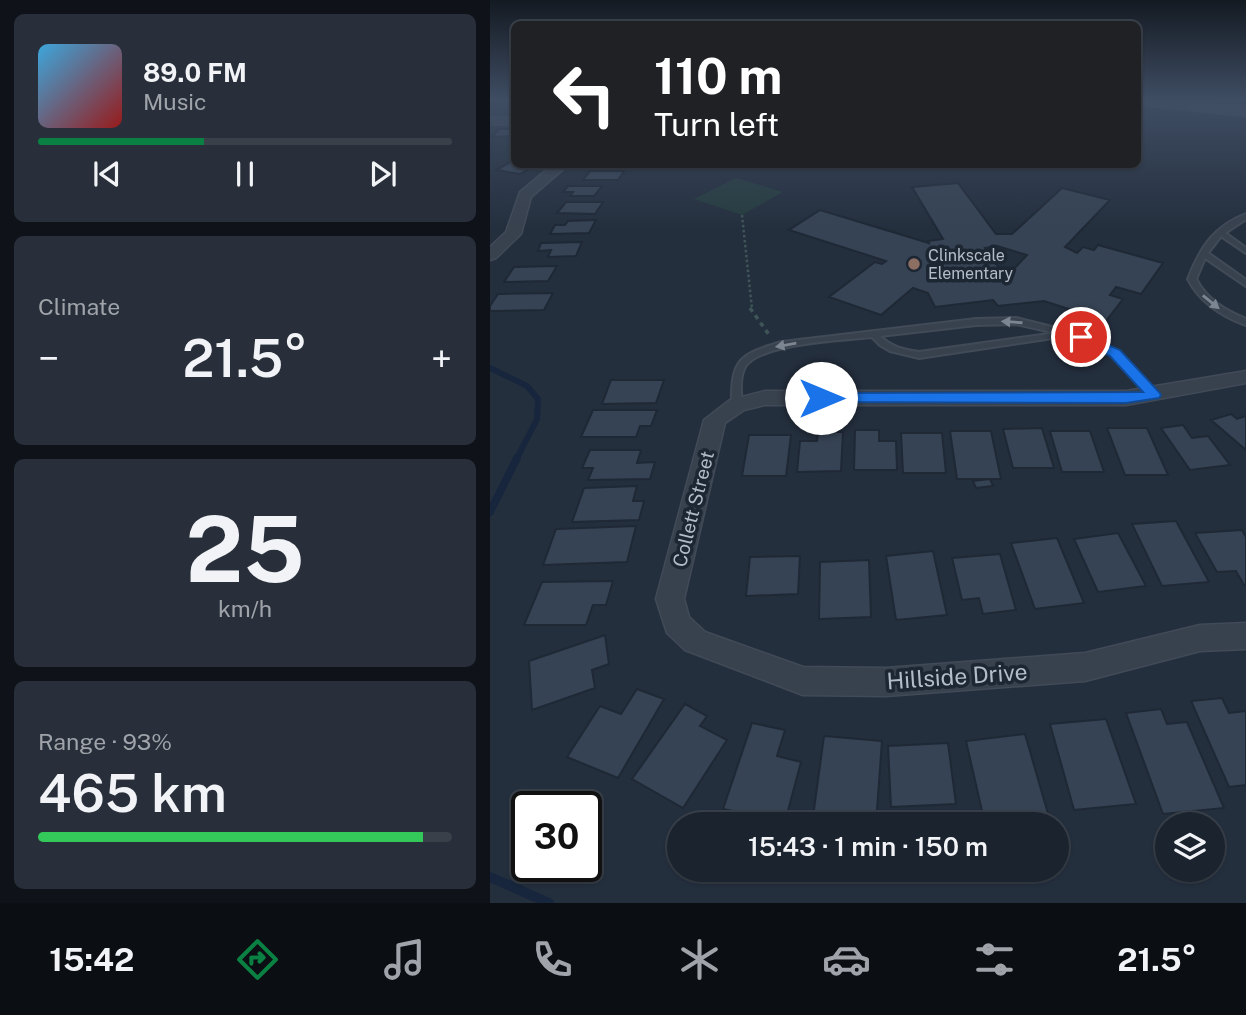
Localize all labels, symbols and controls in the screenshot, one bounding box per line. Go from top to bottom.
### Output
text: 110 m [654,47,782,105]
icon: left [539,49,630,140]
text: 89.0 FM [143,57,247,88]
text: Music [143,88,207,115]
text: Turn left [654,106,779,143]
icon: previous [88,155,126,193]
icon: pause [226,155,264,193]
icon: next [364,155,402,193]
place label: Clinkscale Elementary [928,246,1014,283]
marker: Clinkscale Elementary [906,256,922,272]
text: Climate [38,293,120,320]
one-way arrow [1201,295,1219,310]
pin [1051,307,1111,367]
one-way arrow [1001,316,1023,327]
icon: arrive [1062,318,1100,356]
text: 21.5° [182,328,308,389]
text: − [38,336,59,381]
text: + [431,336,452,381]
one-way arrow [775,340,797,351]
position arrow [784,361,858,435]
street label: Collett Street [668,449,718,569]
text: 25 [185,496,305,602]
text: km/h [218,595,272,622]
street label: Hillside Drive [886,658,1028,694]
text: Range · 93% [38,728,172,755]
text: 465 km [38,763,227,824]
speed limit sign: 30 [511,791,602,882]
map controls [1155,812,1225,882]
button: layers [1155,812,1225,882]
text: 15:43 · 1 min · 150 m [748,831,988,862]
icon: directions [233,935,282,984]
icon: music [380,935,429,984]
icon: phone [528,935,577,984]
icon: climate [675,935,724,984]
icon: car [822,935,871,984]
icon: filters [970,935,1019,984]
text: 15:42 [49,941,134,978]
text: 21.5° [1117,941,1197,978]

